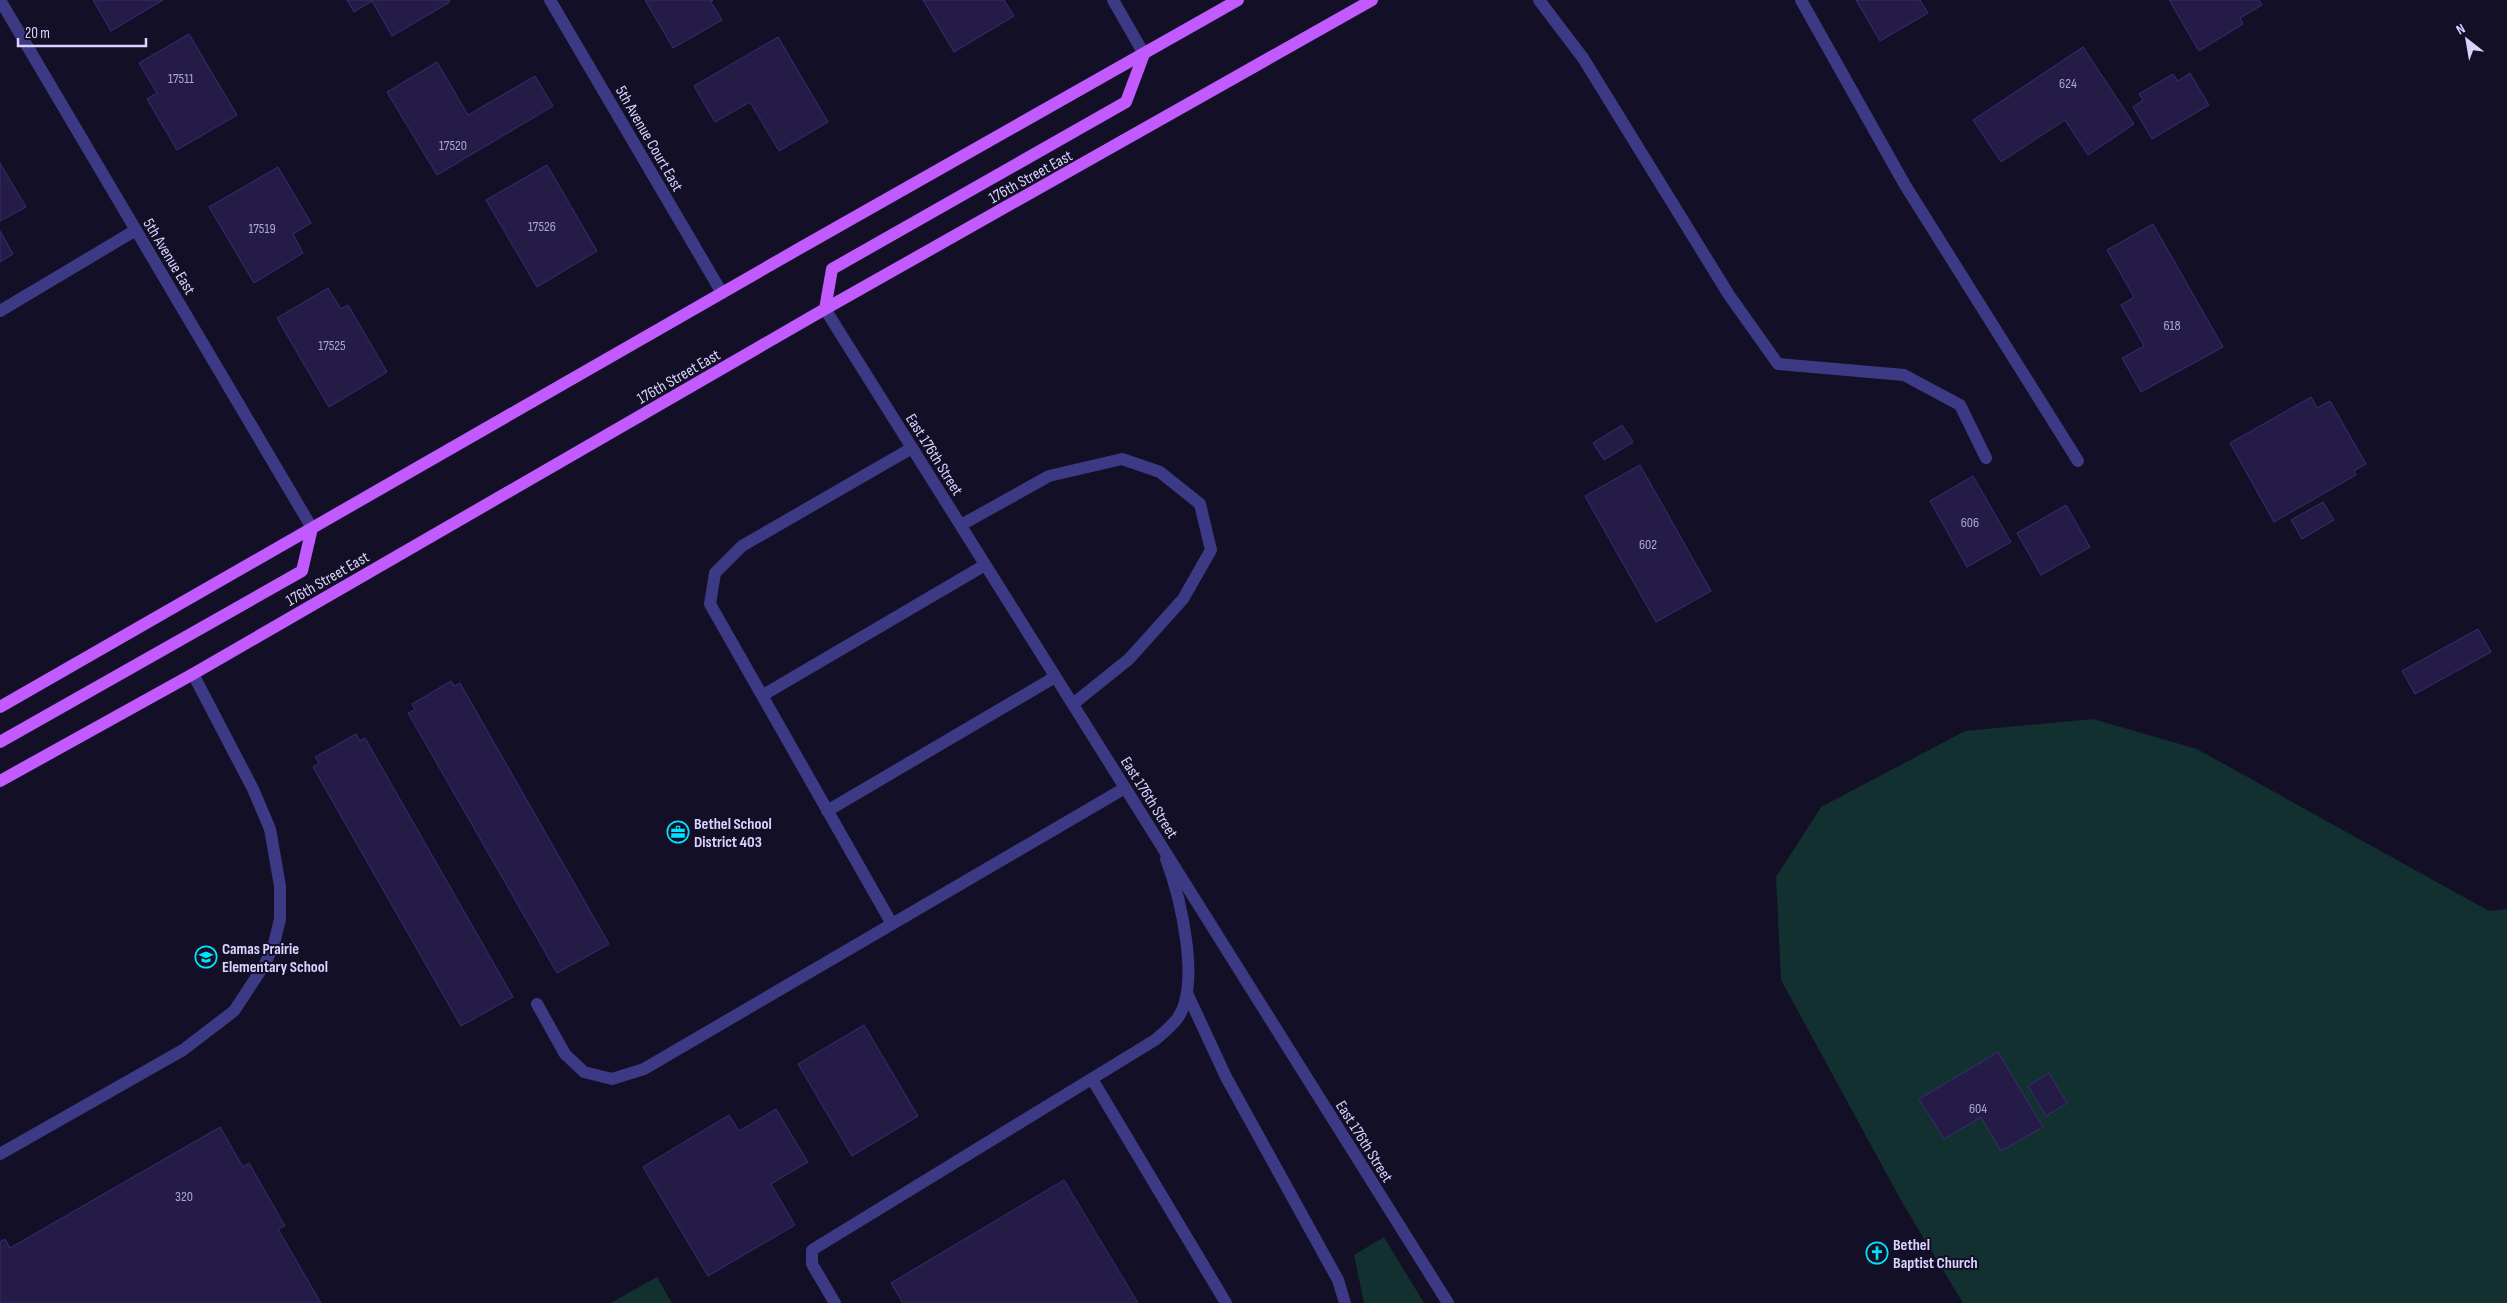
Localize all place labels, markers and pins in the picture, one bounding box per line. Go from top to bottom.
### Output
place label: Bethel School District 403 [694,815,772,852]
office icon: Bethel School District 403 [666,820,690,844]
place label: Camas Prairie Elementary School [222,940,328,977]
school or university icon: Camas Prairie Elementary School [194,945,218,969]
place label: Bethel Baptist Church [1893,1236,1978,1273]
church icon: Bethel Baptist Church [1865,1241,1889,1265]

